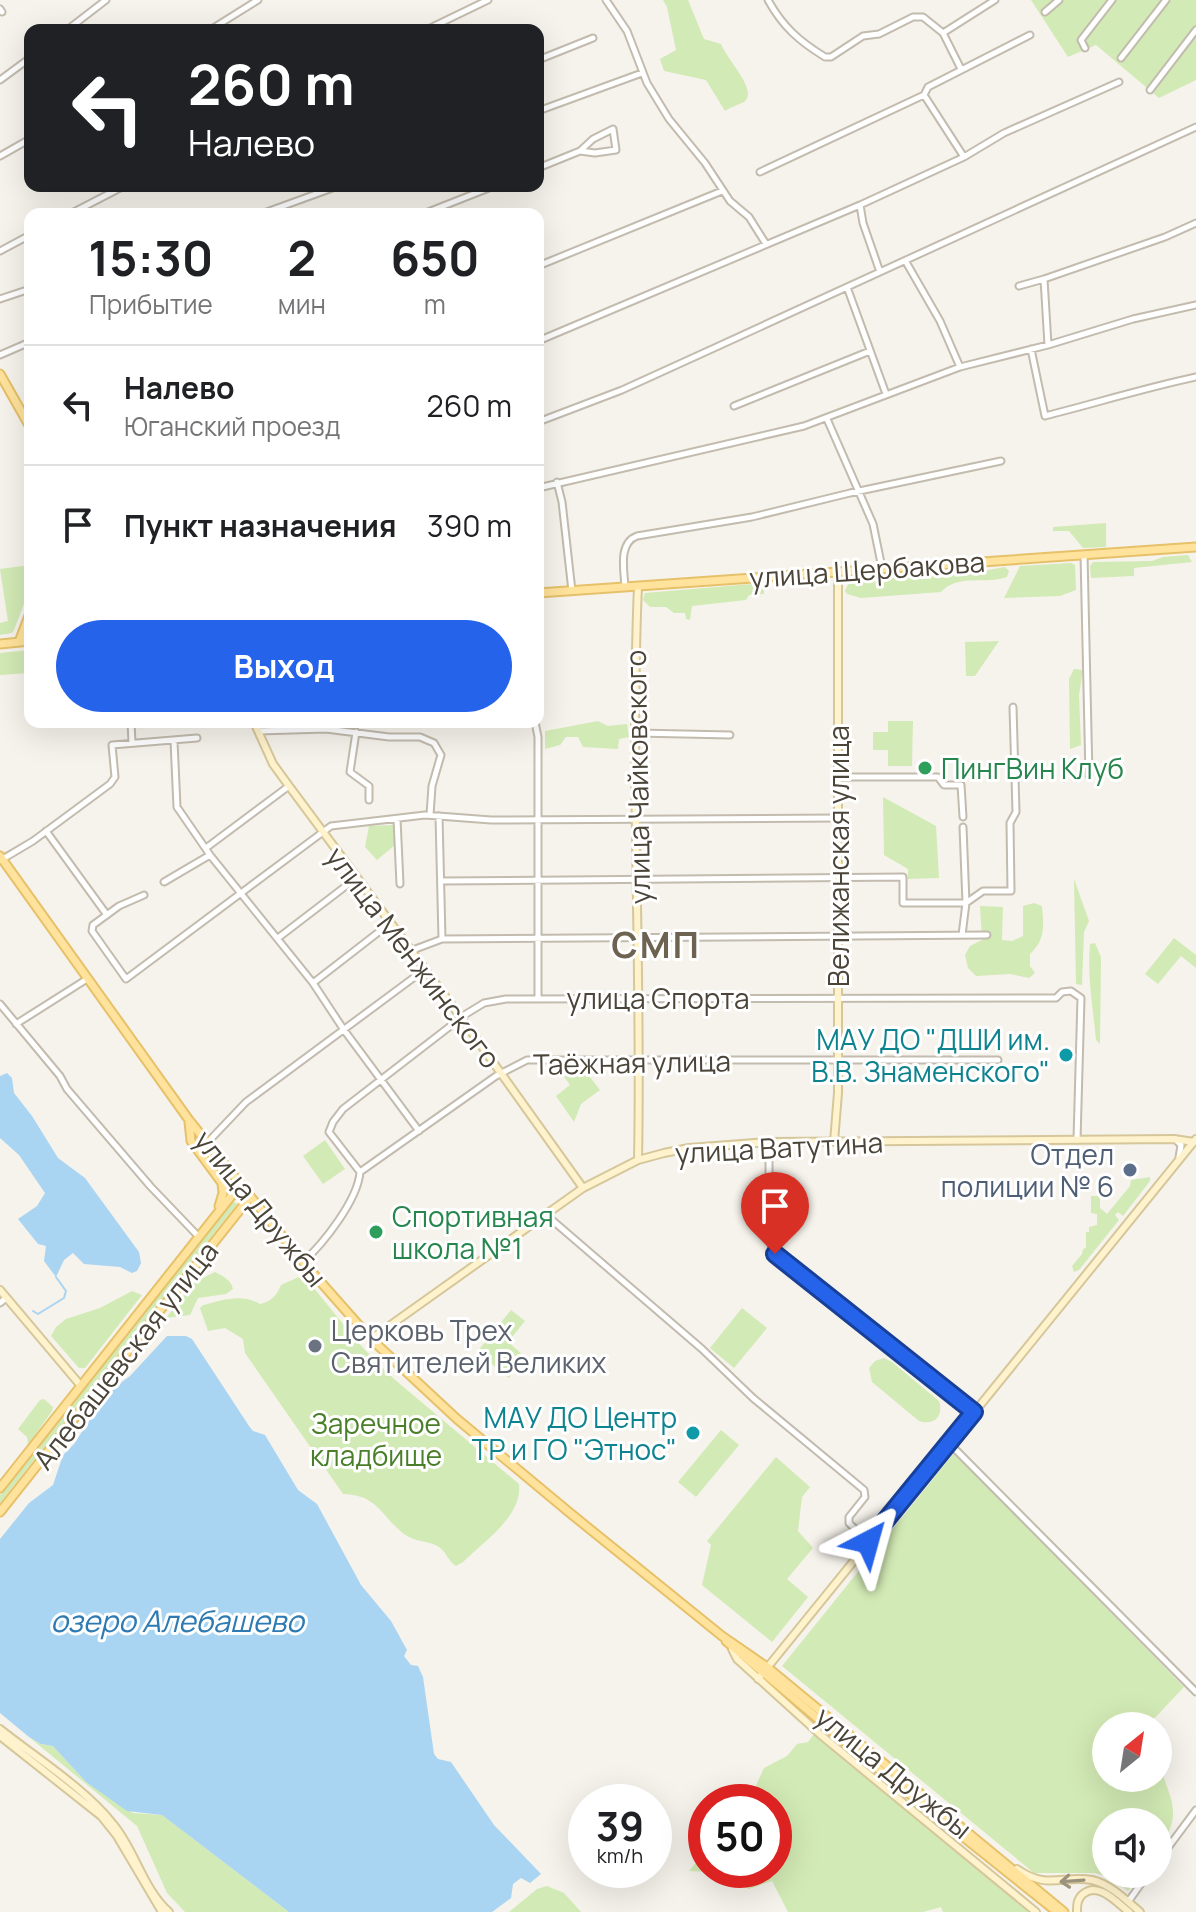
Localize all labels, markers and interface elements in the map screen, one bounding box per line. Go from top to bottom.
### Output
text: 260 m [188,45,355,122]
icon: left [56,56,160,160]
text: Налево [188,118,315,167]
text: 15:30 [88,225,213,290]
text: 2 [287,225,316,290]
text: 650 [390,225,480,290]
text: Прибытие [89,286,213,322]
text: мин [278,286,326,322]
text: m [424,286,446,322]
text: Налево [124,367,234,408]
icon: left [56,383,100,427]
text: 260 m [427,385,512,426]
text: Юганский проезд [124,408,340,444]
icon: arrive [56,503,100,547]
text: Пункт назначения [124,505,397,546]
text: 390 m [427,505,512,546]
street label: улица Щербакова [748,542,986,596]
button: Выход [56,620,512,712]
street label: улица Чайковского [616,649,658,905]
street label: Велижанская улица [819,725,857,987]
place label: ПингВин Клуб [941,749,1124,787]
marker: ПингВин Клуб [916,759,934,777]
street label: улица Менжинского [318,838,510,1076]
district label: СМП [611,920,701,969]
street label: улица Спорта [567,979,749,1017]
place label: МАУ ДО "ДШИ им. В.В. Знаменского" [811,1020,1050,1090]
street label: Таёжная улица [533,1041,731,1083]
marker: МАУ ДО "ДШИ им. В.В. Знаменского" [1057,1046,1075,1064]
street label: улица Дружбы [186,1122,336,1294]
street label: улица Ватутина [674,1123,884,1171]
place label: Отдел полиции № 6 [941,1135,1114,1205]
marker: Отдел полиции № 6 [1121,1161,1139,1179]
pin [741,1172,809,1254]
icon: arrive [753,1184,797,1228]
place label: Спортивная школа №1 [392,1197,554,1267]
marker: Спортивная школа №1 [367,1223,385,1241]
street label: Алебашевская улица [24,1233,226,1477]
place label: Церковь Трех Святителей Великих [331,1311,607,1381]
marker: Церковь Трех Святителей Великих [306,1337,324,1355]
place label: МАУ ДО Центр ТР и ГО "Этнос" [472,1398,677,1468]
park label: Заречное кладбище [310,1404,442,1474]
marker: МАУ ДО Центр ТР и ГО "Этнос" [684,1424,702,1442]
position arrow [826,1500,910,1584]
water label: озеро Алебашево [50,1600,306,1641]
street label: улица Дружбы [808,1697,980,1847]
north arrow [1092,1712,1172,1792]
map controls [1092,1712,1172,1888]
speed limit sign: 50 [688,1784,792,1888]
text: 39 [596,1798,644,1853]
button: sound [1092,1808,1172,1888]
text: km/h [597,1842,643,1869]
one-way arrow [1059,1874,1086,1889]

